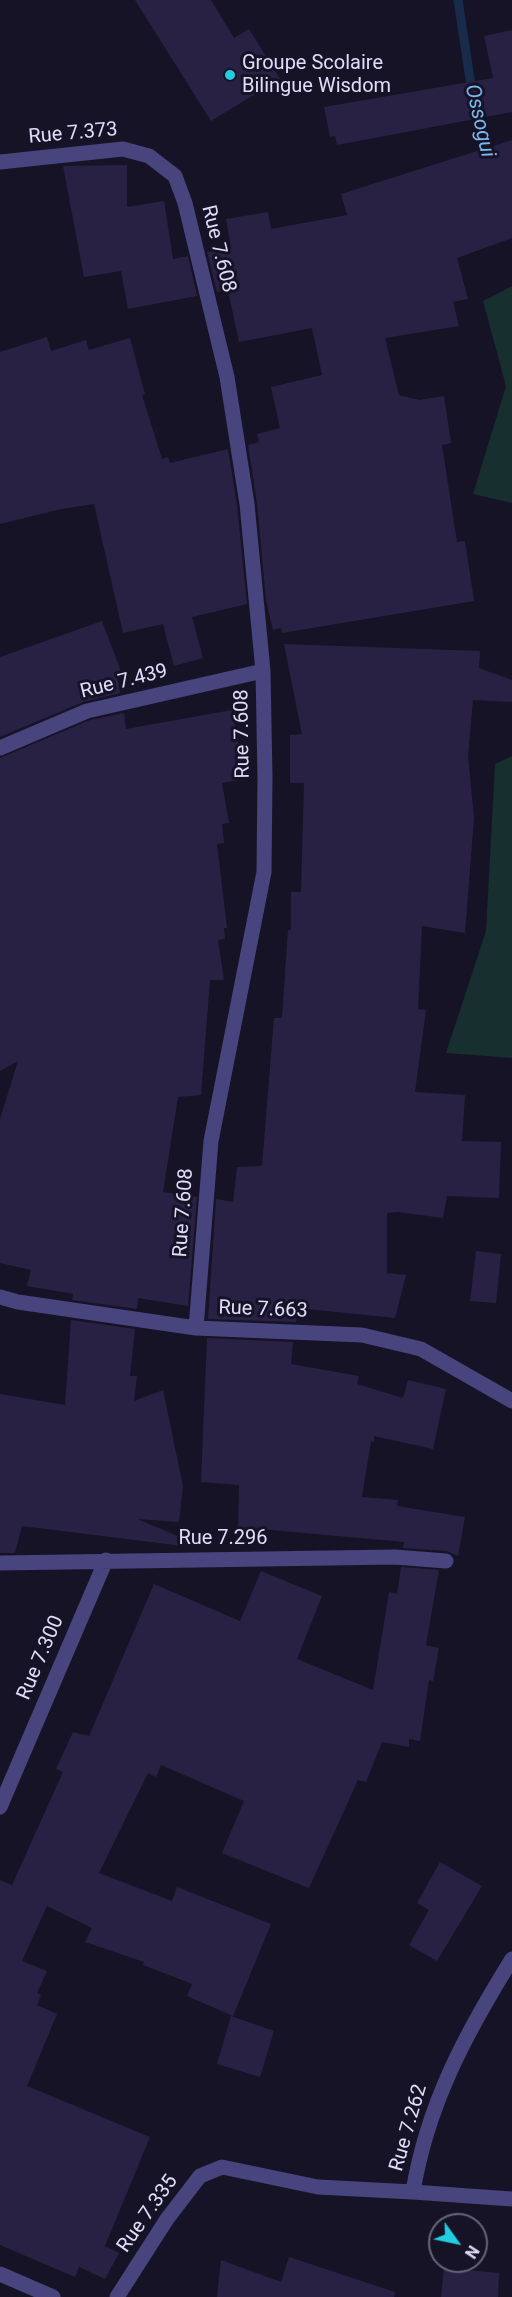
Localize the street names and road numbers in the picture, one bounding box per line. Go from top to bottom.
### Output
street label: Rue 7.373 [28,118,118,150]
street label: Rue 7.608 [196,203,240,295]
street label: Rue 7.439 [78,660,170,704]
street label: Rue 7.608 [230,689,256,779]
street label: Rue 7.608 [169,1168,199,1258]
street label: Rue 7.663 [218,1296,308,1324]
street label: Rue 7.296 [178,1527,268,1551]
street label: Rue 7.300 [13,1612,69,1704]
street label: Rue 7.262 [385,2082,433,2174]
street label: Rue 7.335 [113,2171,183,2257]

